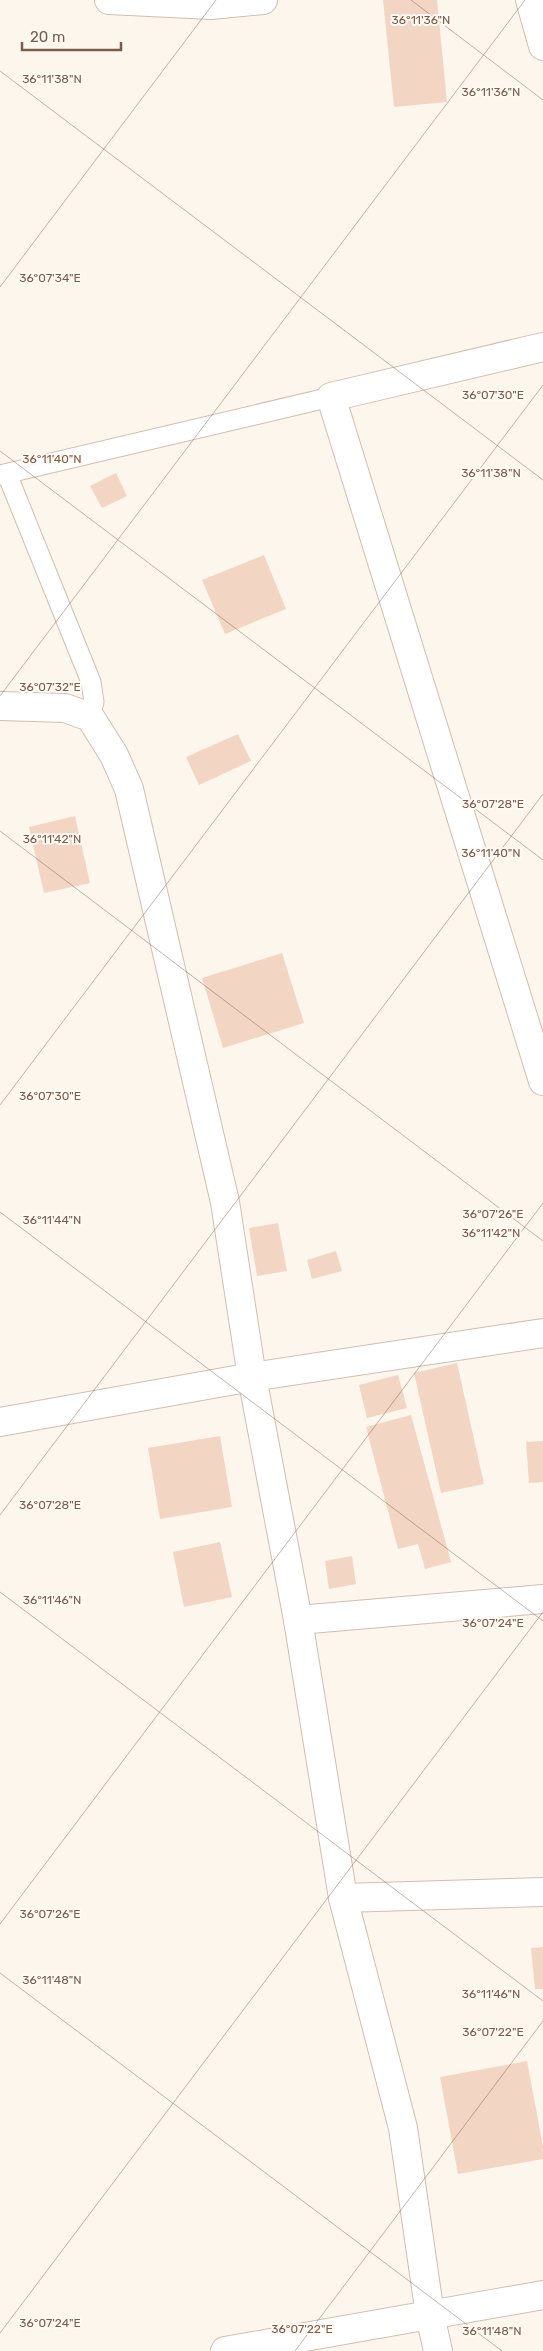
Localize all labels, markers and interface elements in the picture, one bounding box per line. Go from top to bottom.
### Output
text: 36°11'36"N [392,13,450,27]
scale bar [22,20,121,52]
text: 20 m [30,28,65,46]
text: 36°11'38"N [22,72,82,86]
text: 36°11'36"N [462,85,520,99]
text: 36°07'34"E [19,271,81,285]
text: 36°07'30"E [462,388,524,402]
text: 36°11'40"N [22,452,82,466]
text: 36°11'38"N [461,466,521,480]
text: 36°07'32"E [19,680,81,694]
text: 36°07'28"E [462,797,524,811]
text: 36°11'42"N [23,832,81,846]
text: 36°11'40"N [461,846,521,860]
text: 36°07'30"E [19,1089,81,1103]
text: 36°07'26"E [462,1207,524,1221]
text: 36°11'44"N [23,1213,81,1227]
text: 36°11'42"N [462,1226,520,1240]
text: 36°07'28"E [19,1498,81,1512]
text: 36°11'46"N [23,1593,81,1607]
text: 36°07'24"E [462,1616,524,1630]
text: 36°07'26"E [19,1907,81,1921]
text: 36°11'48"N [22,1973,82,1987]
text: 36°11'46"N [462,1987,520,2001]
text: 36°07'22"E [462,2025,524,2039]
text: 36°07'24"E [19,2316,81,2330]
text: 36°07'22"E [271,2322,333,2336]
text: 36°11'48"N [462,2324,522,2338]

